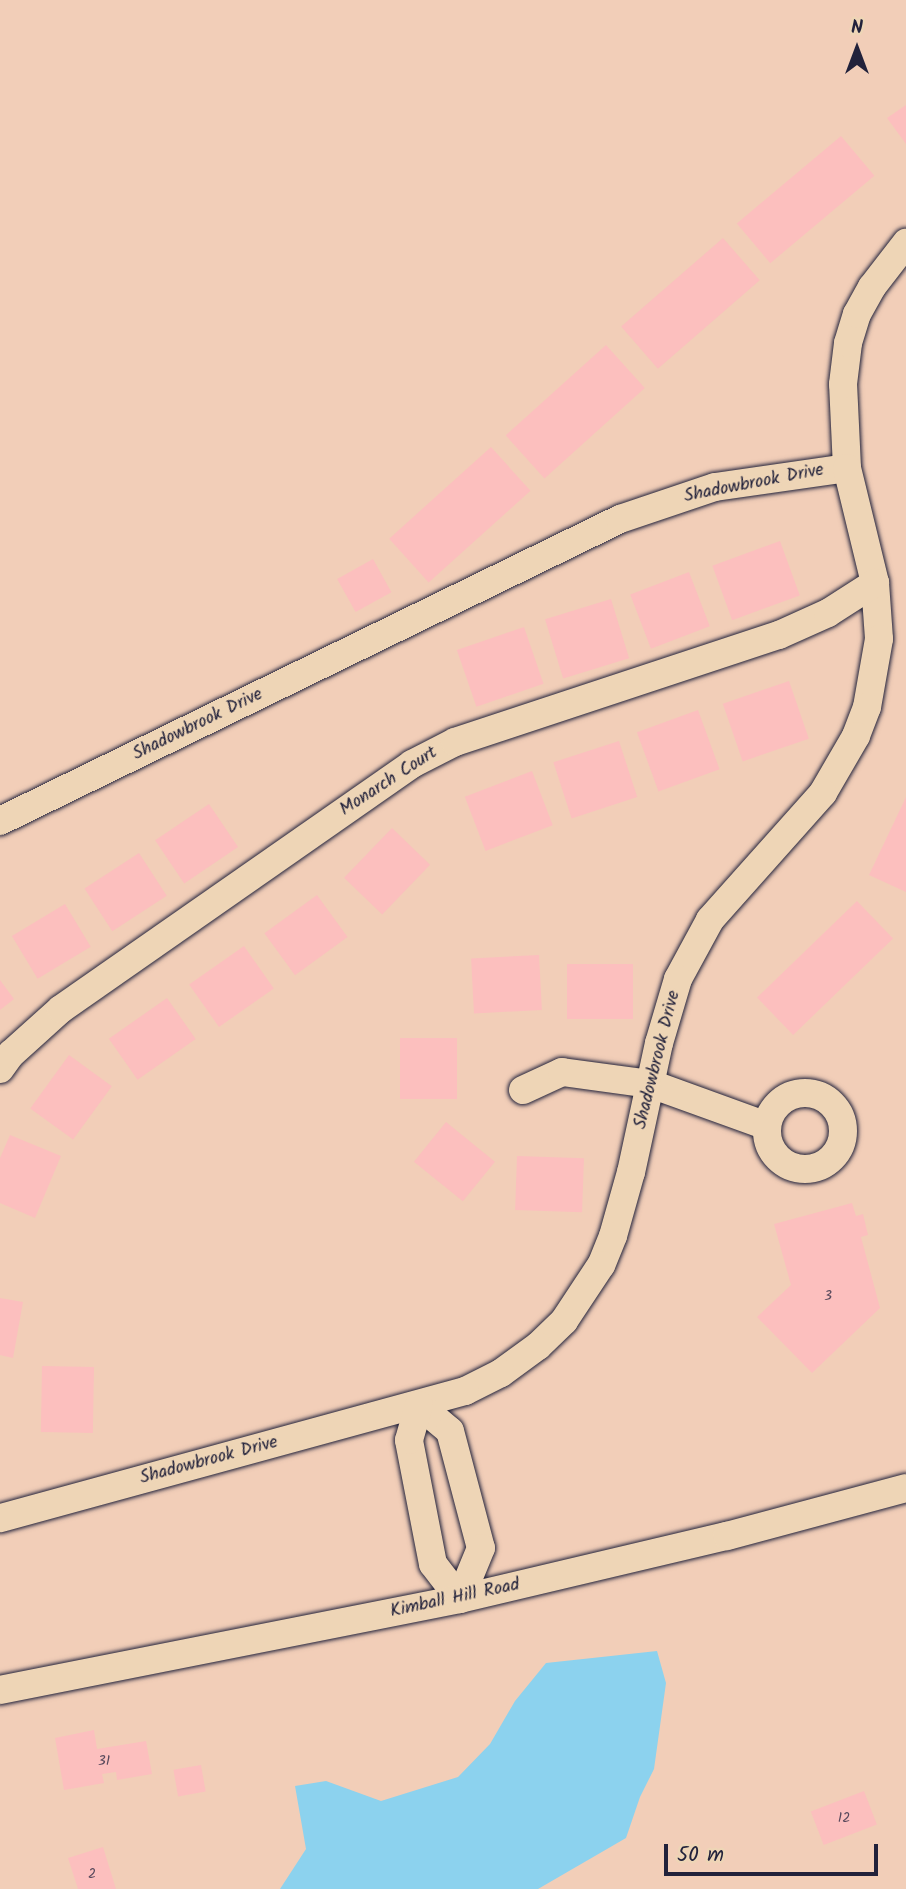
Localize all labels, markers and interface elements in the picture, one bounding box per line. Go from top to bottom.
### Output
text: N [851,13,863,43]
north arrow [822,14,892,84]
street label: Shadowbrook Drive [682,460,826,508]
street label: Shadowbrook Drive [130,684,266,766]
street label: Monarch Court [336,743,442,821]
street label: Shadowbrook Drive [630,989,686,1131]
house number: 3 [824,1288,832,1304]
street label: Shadowbrook Drive [138,1432,280,1490]
street label: Kimball Hill Road [388,1575,522,1623]
house number: 31 [98,1753,110,1769]
house number: 12 [838,1810,850,1826]
scale bar [668,1829,881,1873]
text: 50 m [677,1839,724,1872]
house number: 2 [88,1866,96,1882]

